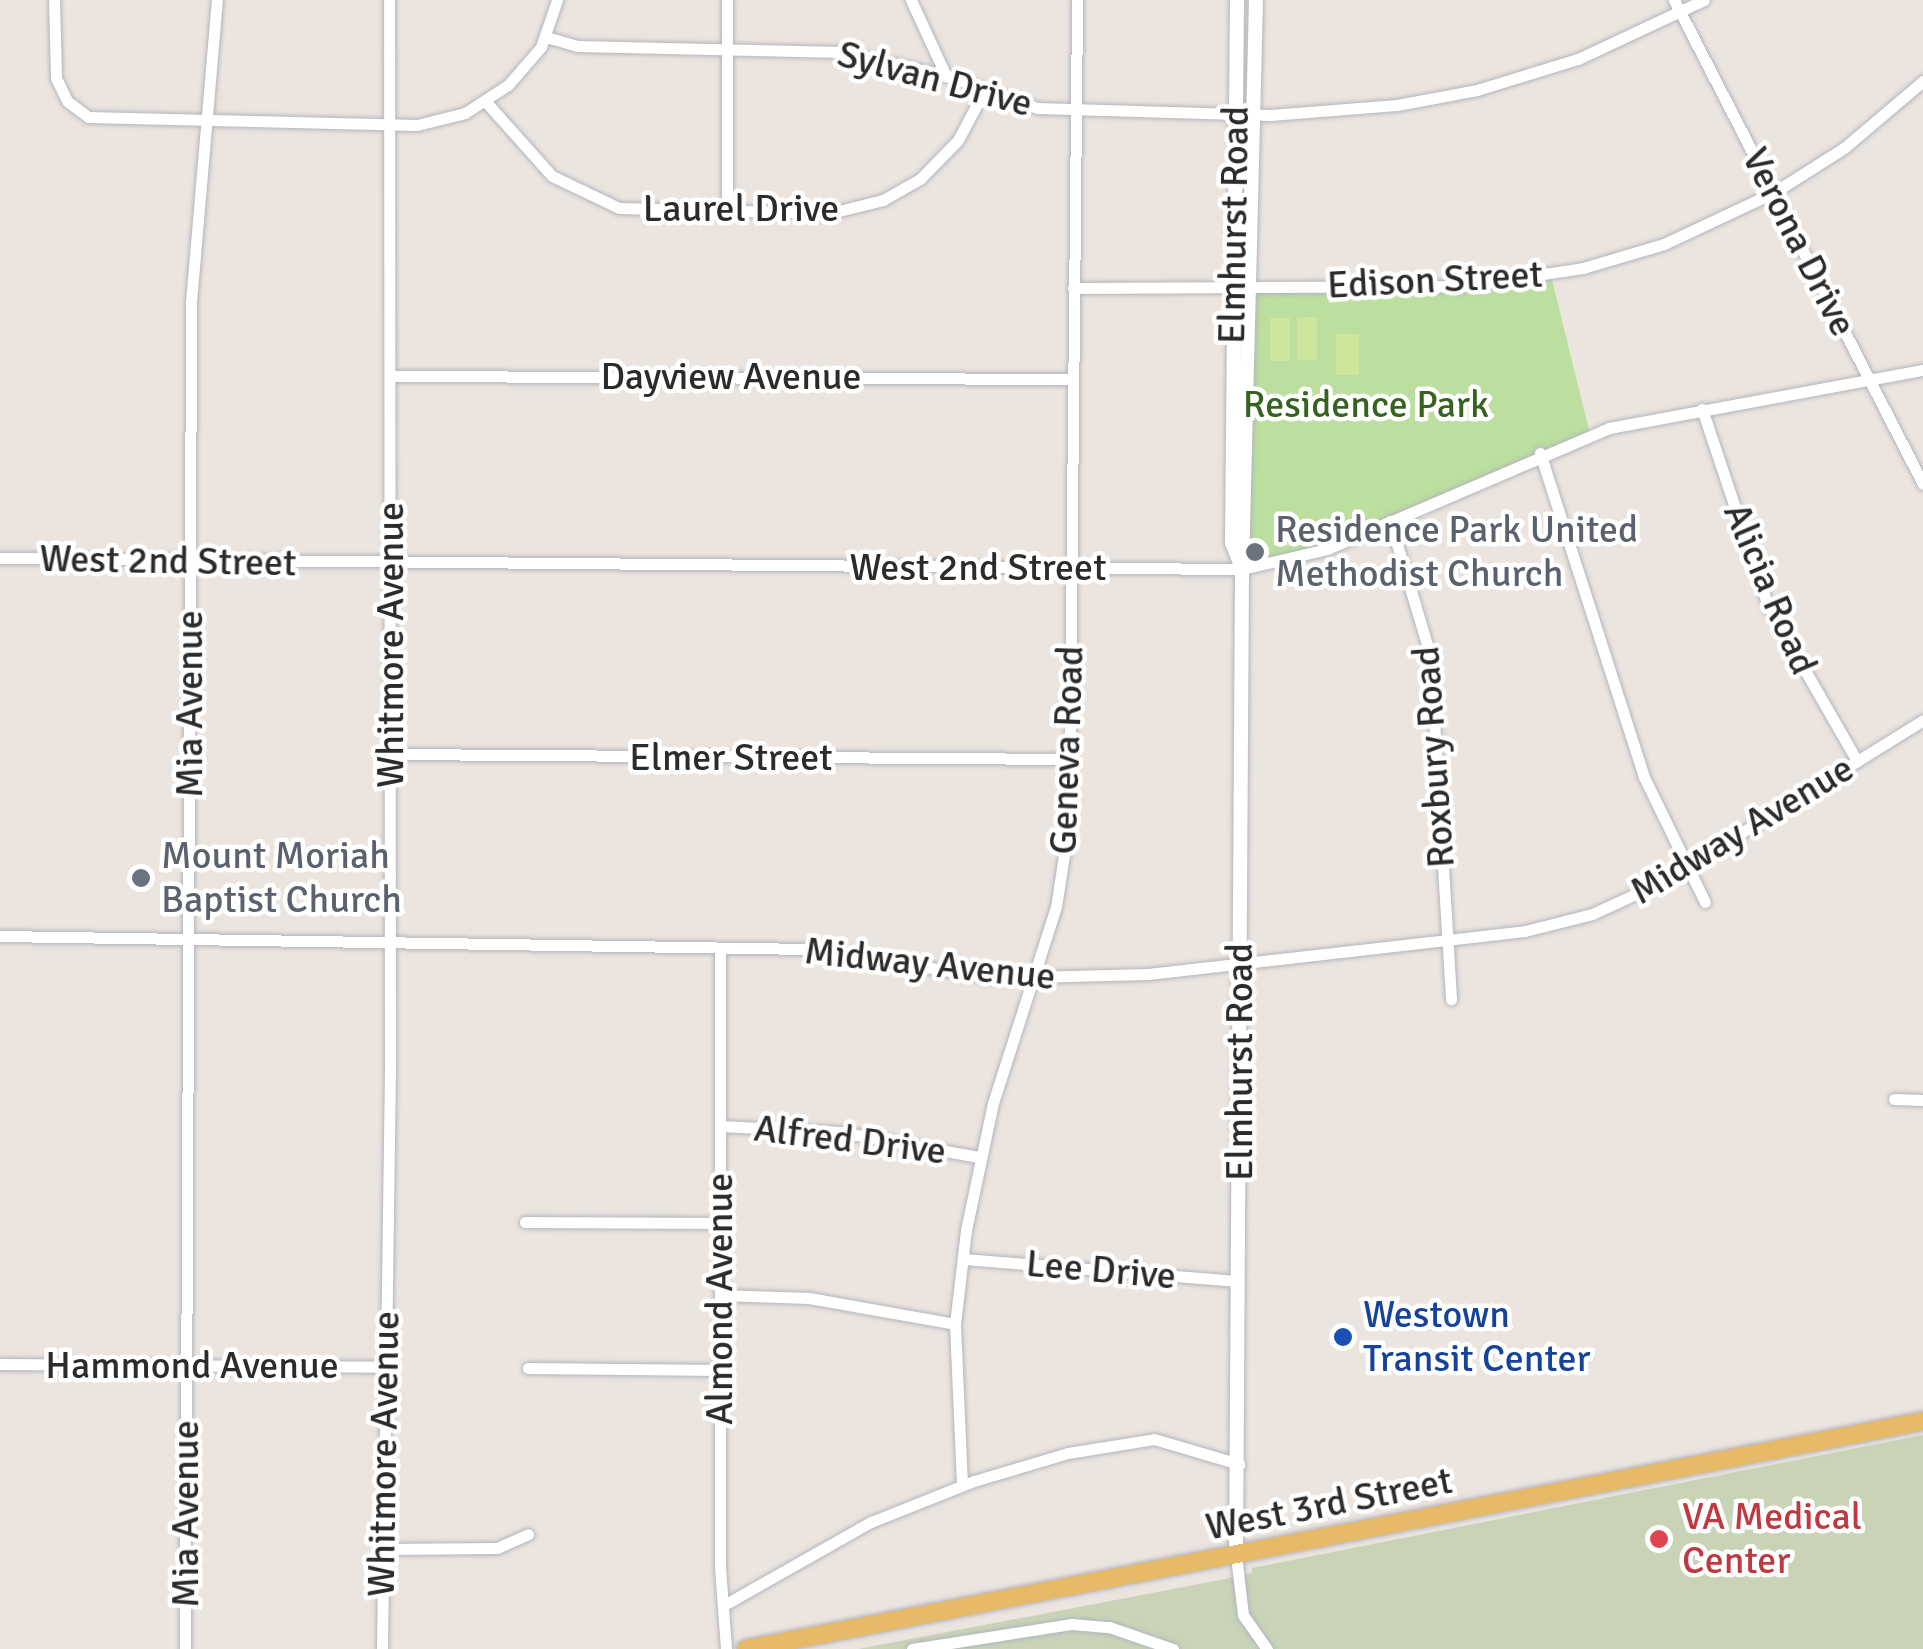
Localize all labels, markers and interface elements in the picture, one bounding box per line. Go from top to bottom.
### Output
street label: Sylvan Drive [833,31,1037,127]
street label: Elmhurst Road [1209,106,1259,344]
street label: Verona Drive [1732,140,1866,344]
street label: Laurel Drive [643,186,839,232]
street label: Edison Street [1326,252,1544,308]
street label: Dayview Avenue [600,354,862,400]
park label: Residence Park [1243,382,1489,428]
street label: Alicia Road [1714,496,1826,682]
street label: Whitmore Avenue [368,502,414,788]
place label: Residence Park United Methodist Church [1275,507,1638,596]
street label: West 2nd Street [39,536,297,586]
marker: Residence Park United Methodist Church [1244,541,1266,563]
street label: West 2nd Street [850,545,1106,591]
street label: Mia Avenue [167,610,213,798]
street label: Geneva Road [1041,645,1093,855]
street label: Roxbury Road [1404,645,1464,869]
street label: Elmer Street [629,735,833,781]
street label: Midway Avenue [1622,746,1862,914]
place label: Mount Moriah Baptist Church [161,833,402,922]
marker: Mount Moriah Baptist Church [130,867,152,889]
street label: Midway Avenue [802,928,1058,1000]
street label: Elmhurst Road [1217,943,1263,1181]
street label: Alfred Drive [751,1106,949,1174]
street label: Almond Avenue [697,1173,743,1425]
street label: Lee Drive [1024,1241,1178,1299]
place label: Westown Transit Center [1363,1292,1590,1382]
street label: Whitmore Avenue [359,1311,409,1597]
marker: Westown Transit Center [1332,1326,1354,1348]
street label: Hammond Avenue [45,1343,339,1389]
street label: Mia Avenue [163,1420,209,1608]
street label: West 3rd Street [1202,1458,1456,1550]
place label: VA Medical Center [1682,1494,1862,1584]
marker: VA Medical Center [1646,1526,1672,1552]

